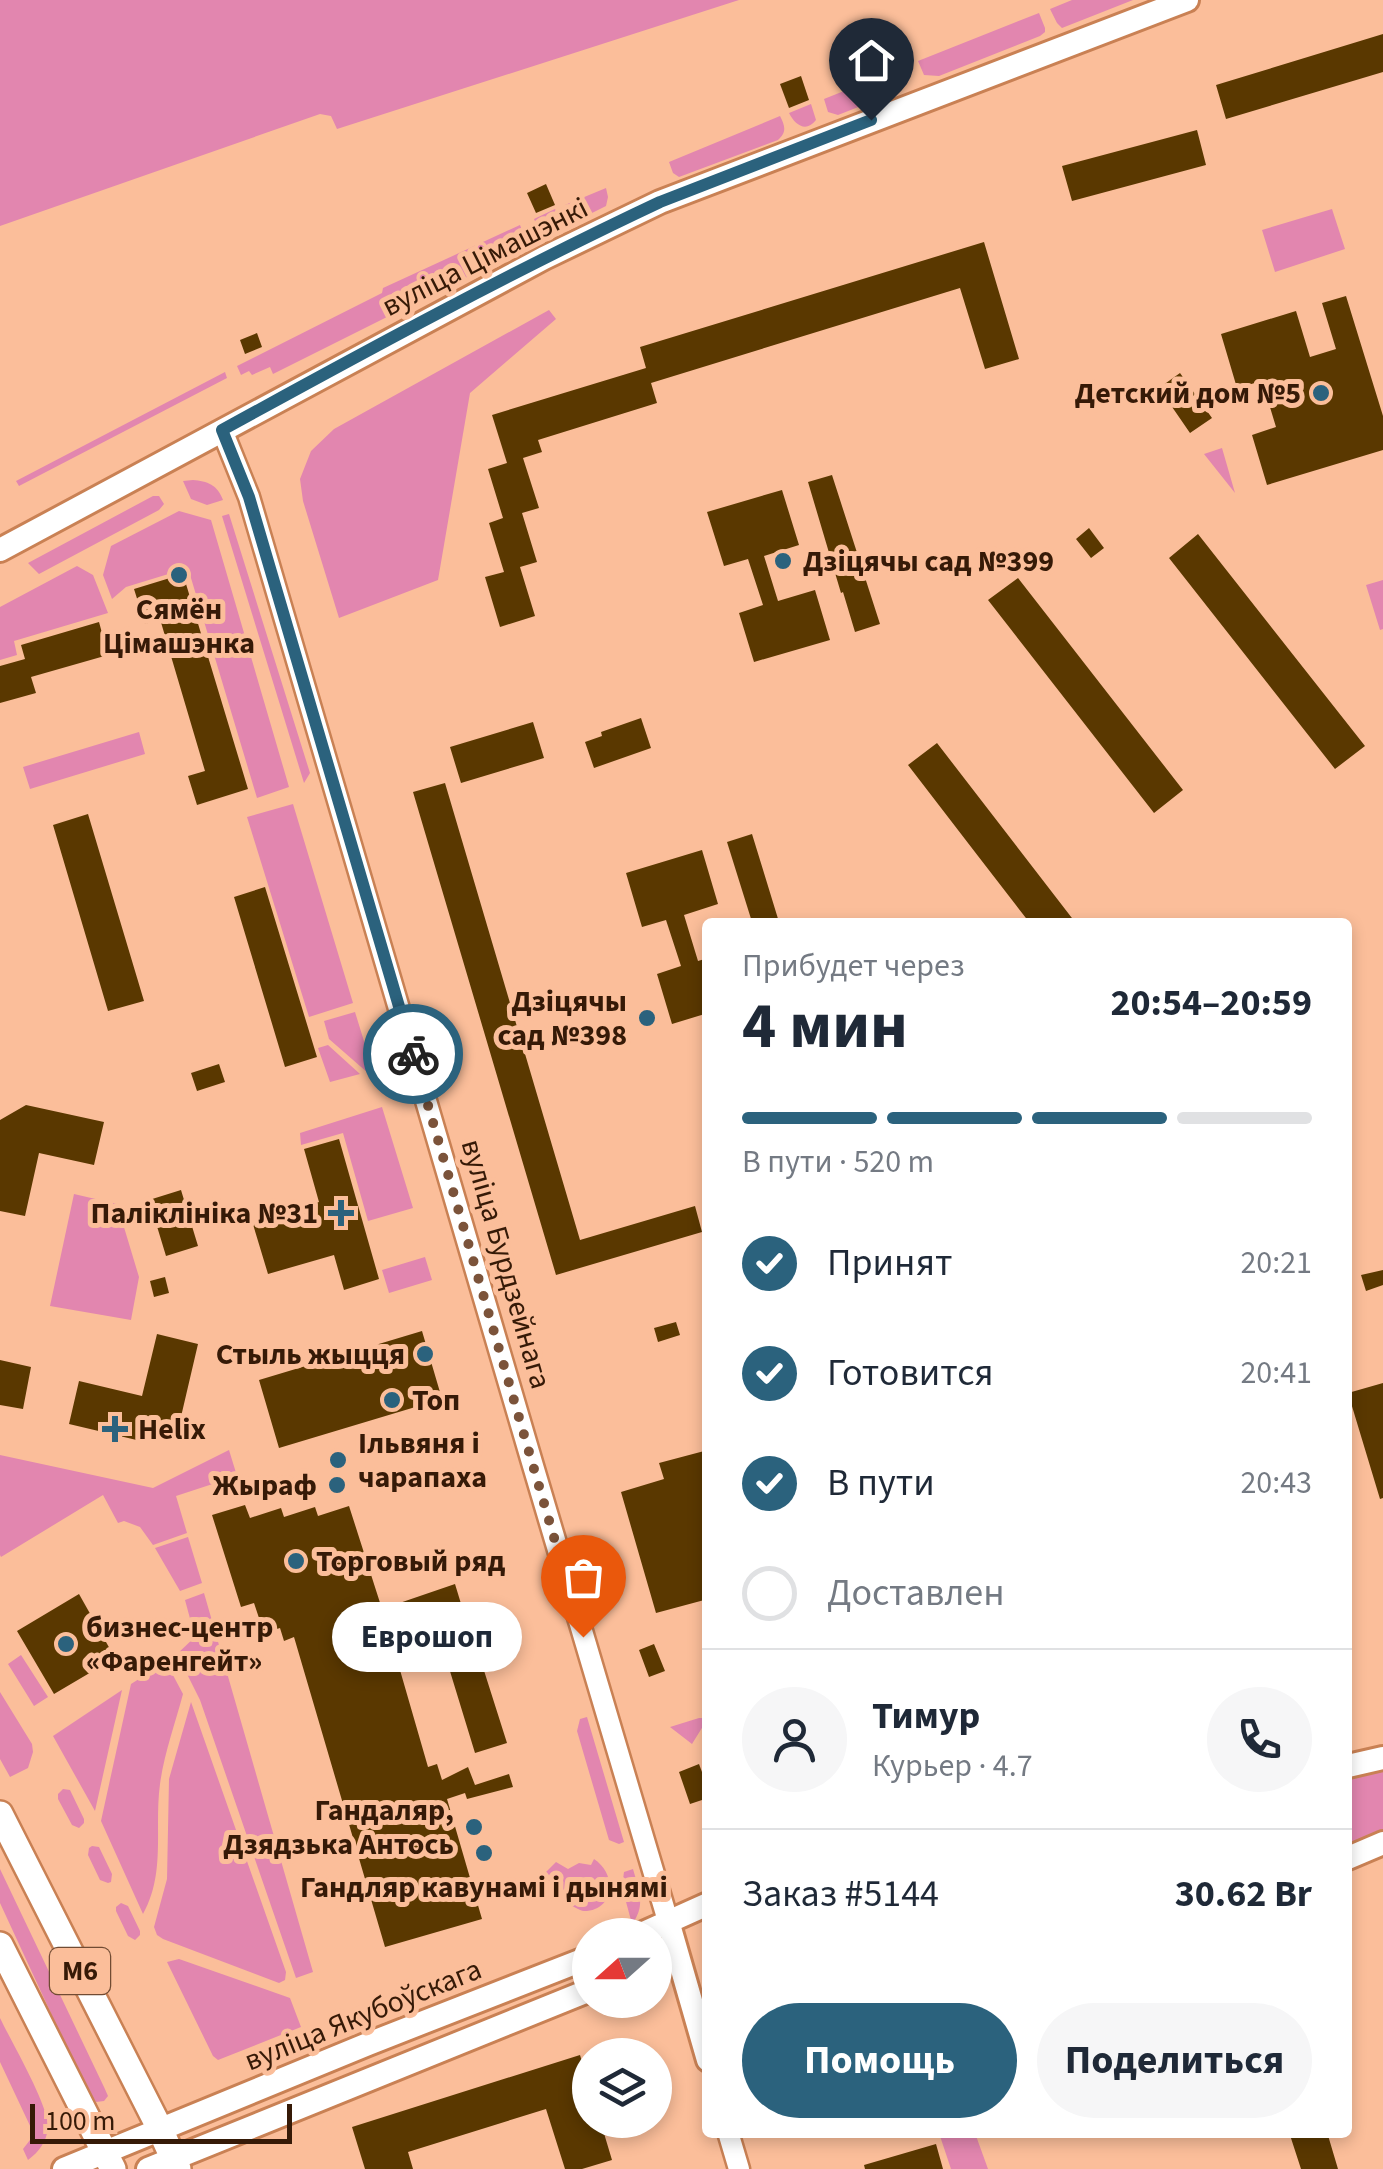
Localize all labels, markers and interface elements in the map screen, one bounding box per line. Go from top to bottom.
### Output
pin [829,18,914,121]
icon: home [844,33,899,88]
street label: вуліца Цімашэнкі [374,186,596,328]
place label: Детский дом №5 [1075,372,1301,415]
marker: Детский дом №5 [1310,382,1332,404]
place label: Дзіцячы сад №399 [803,540,1054,583]
marker: Дзіцячы сад №399 [772,550,794,572]
marker: Сямён Цімашэнка [168,564,190,586]
place label: Сямён Цімашэнка [103,588,255,665]
text: Прибудет через [742,943,965,989]
text: 20:54–20:59 [1110,976,1312,1030]
place label: Дзіцячы сад №398 [497,980,627,1057]
text: 4 мин [742,980,908,1073]
courier [363,1004,463,1104]
marker: Дзіцячы сад №398 [636,1007,658,1029]
icon: bike [386,1027,441,1082]
street label: вуліца Бурдзейнага [450,1134,562,1394]
text: В пути · 520 m [742,1139,934,1185]
place label: Паліклініка №31 [91,1192,318,1235]
marker: Паліклініка №31 [328,1200,354,1226]
icon: check [742,1236,797,1291]
text: Принят [827,1236,952,1290]
text: 20:21 [1240,1240,1312,1286]
place label: Стыль жыцця [216,1333,405,1376]
marker: Стыль жыцця [414,1343,436,1365]
icon: check [742,1346,797,1401]
text: Готовится [827,1346,994,1400]
text: 20:41 [1240,1350,1312,1396]
place label: Топ [412,1379,460,1422]
marker: Топ [381,1389,403,1411]
place label: Helix [138,1408,206,1451]
marker: Helix [102,1416,128,1442]
place label: Ільвяня і чарапаха [358,1422,487,1499]
marker: Ільвяня і чарапаха [327,1449,349,1471]
icon: check [742,1456,797,1511]
text: В пути [827,1456,935,1510]
text: 20:43 [1240,1460,1312,1506]
place label: Жыраф [213,1464,317,1507]
marker: Жыраф [326,1474,348,1496]
pin [541,1535,626,1638]
place label: Торговый ряд [316,1540,506,1583]
marker: Торговый ряд [285,1550,307,1572]
icon: bag [556,1550,611,1605]
text: Доставлен [827,1566,1005,1620]
callout: Еврошоп [333,1602,523,1672]
place label: бизнес-центр «Фаренгейт» [86,1606,273,1683]
text: Еврошоп [361,1614,493,1660]
marker: бизнес-центр «Фаренгейт» [55,1633,77,1655]
button: person [742,1687,847,1792]
button: phone [1207,1687,1312,1792]
text: Тимур [872,1689,980,1743]
text: Курьер · 4.7 [872,1743,1033,1789]
place label: Гандаляр, Дзядзька Антось [223,1789,454,1866]
marker: Гандаляр, Дзядзька Антось [463,1816,485,1838]
marker: Гандляр кавунамі і дынямі [473,1842,495,1864]
place label: Гандляр кавунамі і дынямі [300,1866,668,1909]
text: Заказ #5144 [742,1867,939,1921]
text: 30.62 Br [1175,1867,1312,1921]
north arrow [572,1918,672,2018]
map controls [572,1918,672,2138]
road number: М6 [50,1948,110,1994]
street label: вуліца Якубоўскага [238,1948,488,2082]
button: Помощь [742,2003,1017,2118]
button: Поделиться [1037,2003,1312,2118]
button: layers [572,2038,672,2138]
scale bar [30,2099,292,2144]
text: 100 m [45,2101,116,2141]

